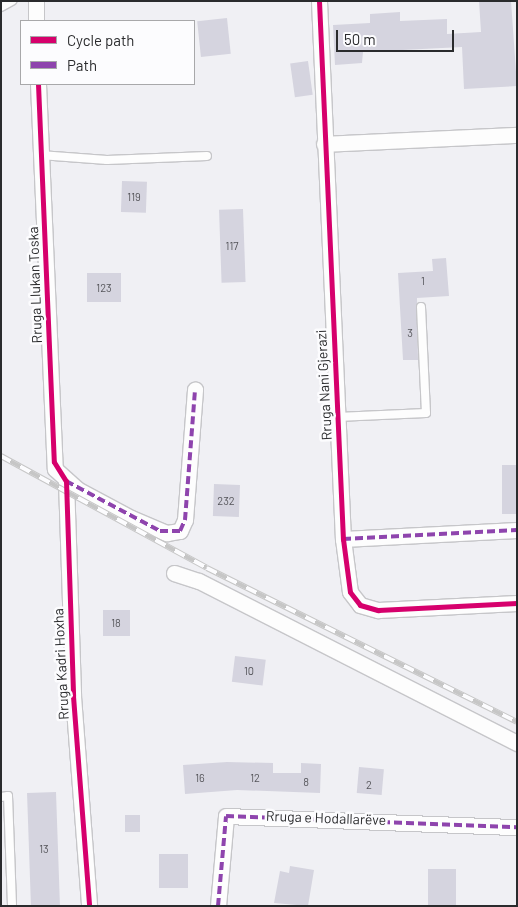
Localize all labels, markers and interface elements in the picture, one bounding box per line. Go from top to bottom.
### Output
legend [20,20,195,85]
scale bar [338,20,456,52]
text: 50 m [344,30,376,48]
text: Cycle path [67,31,134,49]
text: Path [67,56,97,74]
house number: 119 [127,190,141,204]
street label: Rruga Llukan Toska [25,226,45,344]
house number: 117 [226,239,238,253]
house number: 1 [421,274,425,288]
house number: 123 [96,281,112,295]
house number: 3 [407,326,413,340]
street label: Rruga Nani Gjerazi [313,329,335,441]
house number: 232 [217,494,235,508]
street label: Rruga Kadri Hoxha [50,608,72,720]
house number: 18 [111,616,121,630]
house number: 10 [244,664,254,678]
house number: 16 [195,771,205,785]
house number: 12 [250,771,260,785]
house number: 8 [303,775,309,789]
house number: 2 [366,778,372,792]
street label: Rruga e Hodallarëve [266,808,386,828]
house number: 13 [39,842,49,856]

